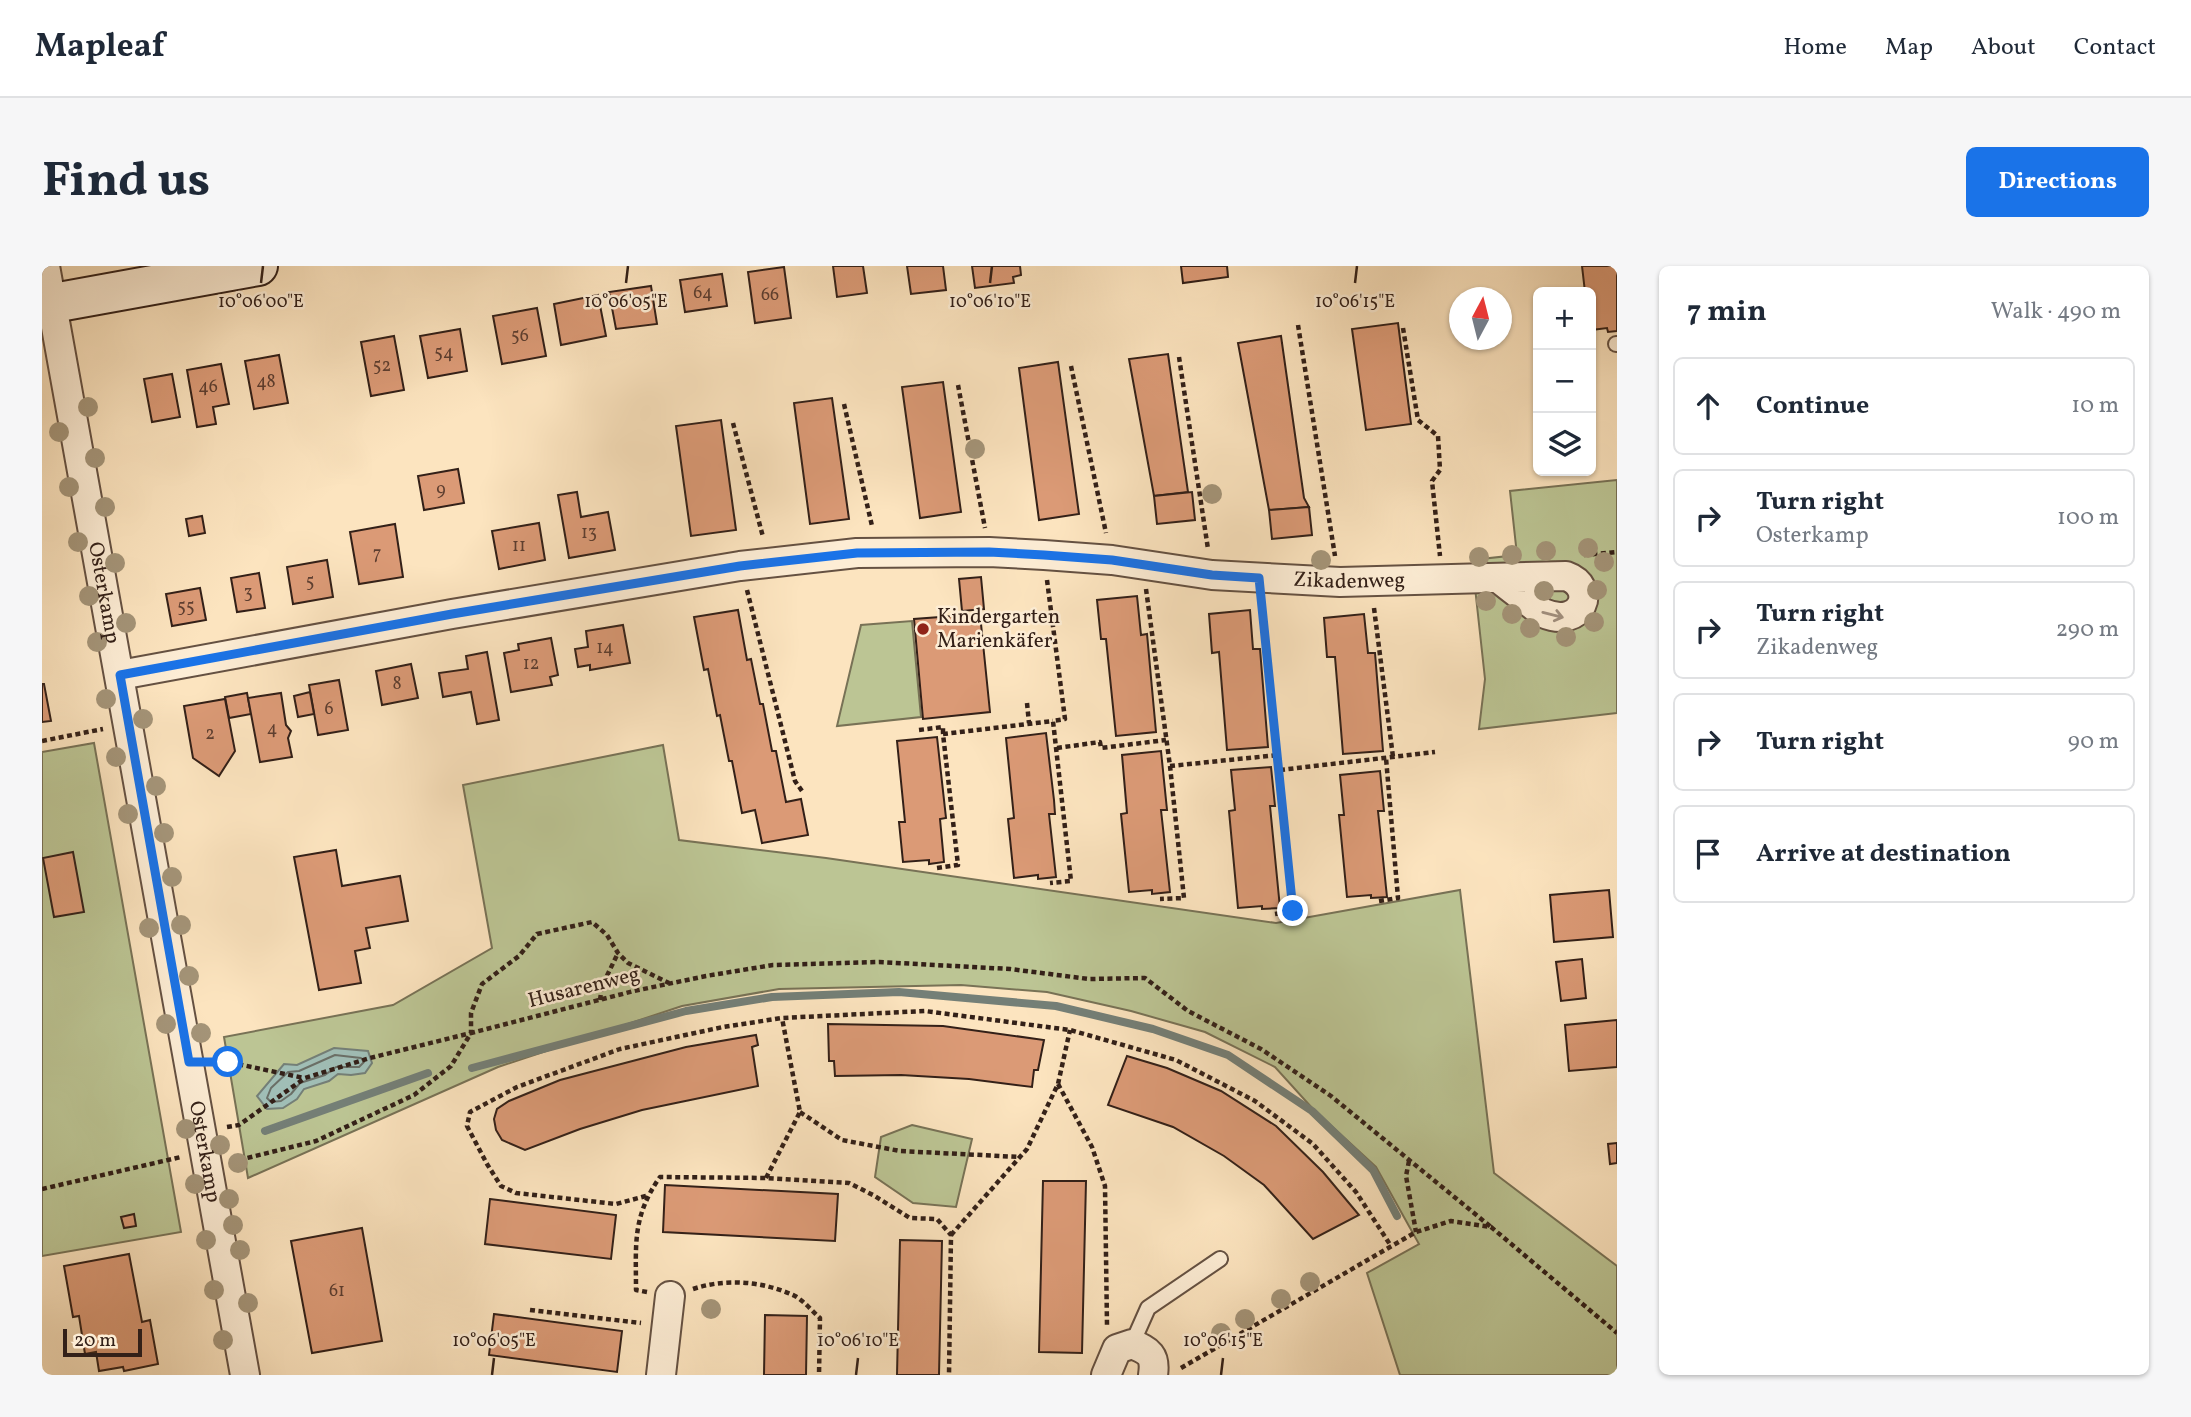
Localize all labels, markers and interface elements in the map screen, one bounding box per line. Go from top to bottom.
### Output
text: Mapleaf [35,25,165,71]
text: Home [1783,31,1847,65]
text: Map [1885,31,1933,65]
text: About [1971,31,2036,65]
text: Contact [2074,31,2156,65]
button: Directions [1966,147,2149,217]
text: Find us [42,148,210,217]
house number: 64 [693,281,713,306]
house number: 66 [761,283,779,308]
north arrow [1449,287,1512,350]
map controls [1533,287,1596,476]
button: + [1533,287,1596,350]
text: 10°06'00"E [218,290,304,315]
text: 10°06'05"E [584,290,668,315]
text: 10°06'10"E [949,290,1031,315]
text: 10°06'15"E [1315,290,1395,315]
text: 7 min [1687,291,1767,333]
text: Walk · 490 m [1991,296,2121,328]
house number: 56 [511,324,529,349]
house number: 54 [434,341,454,366]
button: − [1533,350,1596,413]
house number: 52 [373,354,391,379]
house number: 48 [256,370,276,395]
house number: 46 [198,375,218,400]
icon: ahead [1689,387,1727,425]
text: Continue [1756,388,1869,424]
text: 10 m [2071,390,2119,422]
button: layers [1533,413,1596,476]
house number: 9 [436,478,446,503]
text: Turn right [1756,484,1884,520]
icon: right [1689,499,1727,537]
text: 100 m [2057,502,2119,534]
text: Osterkamp [1756,520,1869,552]
house number: 13 [581,521,597,546]
house number: 11 [512,534,526,559]
street label: Osterkamp [81,540,127,646]
house number: 7 [373,542,381,567]
street label: Zikadenweg [1293,565,1405,597]
house number: 5 [306,570,314,595]
house number: 3 [243,581,253,606]
house number: 55 [177,595,195,620]
text: Turn right [1756,596,1884,632]
place label: Kindergarten Marienkäfer [937,603,1060,656]
one-way arrow [1542,609,1564,622]
icon: right [1689,611,1727,649]
text: 290 m [2056,614,2119,646]
marker: Kindergarten Marienkäfer [915,621,931,637]
text: Zikadenweg [1756,632,1878,664]
house number: 14 [596,636,614,661]
house number: 12 [523,652,539,677]
house number: 8 [392,672,402,697]
house number: 6 [324,697,334,722]
house number: 4 [267,717,277,742]
house number: 2 [205,722,215,747]
icon: right [1689,723,1727,761]
text: Turn right [1756,724,1884,760]
text: 90 m [2068,726,2119,758]
icon: arrive [1689,835,1727,873]
text: Arrive at destination [1756,836,2011,872]
route end [1277,895,1308,926]
street label: Husarenweg [525,960,643,1016]
route start [212,1046,243,1077]
street label: Osterkamp [181,1099,228,1205]
house number: 61 [329,1279,345,1304]
scale bar [63,1326,142,1358]
text: 20 m [74,1328,116,1354]
text: 10°06'05"E [452,1329,536,1354]
text: 10°06'10"E [817,1329,899,1354]
text: 10°06'15"E [1183,1329,1263,1354]

